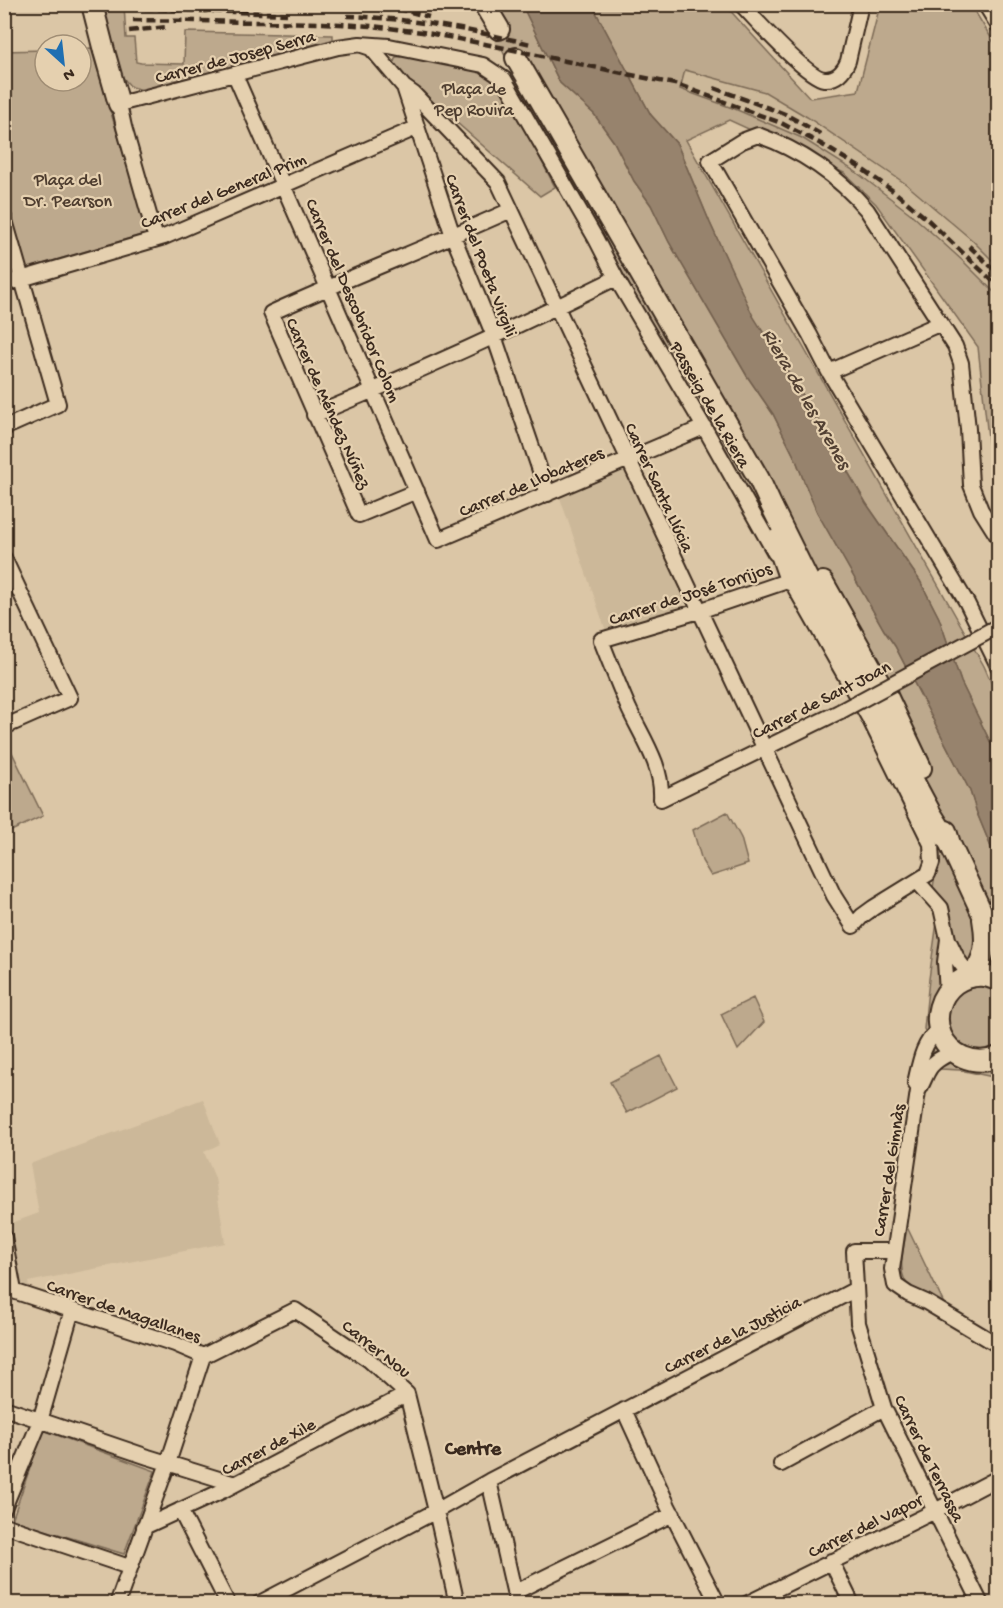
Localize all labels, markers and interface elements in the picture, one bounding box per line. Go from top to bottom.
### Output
street label: Carrer de Josep Serra [153,27,319,90]
north arrow [33,33,93,93]
text: N [59,62,77,84]
park label: Plaça de Pep Rovira [433,80,515,122]
street label: Carrer del General Prim [138,149,310,235]
park label: Plaça del Dr. Pearson [23,171,113,213]
street label: Carrer del Poeta Virgili [439,171,520,340]
street label: Carrer del Descobridor Colom [299,196,404,406]
street label: Carrer de Méndez Núñez [280,315,374,494]
water label: Riera de les Arenes [755,326,855,475]
street label: Passeig de la Riera [664,338,754,473]
street label: Carrer Santa Llúcia [619,420,697,557]
street label: Carrer de Llobateres [457,443,609,523]
street label: Carrer de José Torrijos [607,559,776,632]
street label: Carrer de Sant Joan [749,657,895,745]
street label: Carrer del Gimnàs [870,1101,912,1238]
street label: Carrer de Magallanes [43,1276,204,1349]
street label: Carrer de la Justicia [661,1292,806,1380]
street label: Carrer Nou [337,1316,415,1384]
street label: Carrer de Terrassa [888,1392,968,1527]
street label: Carrer de Xile [219,1414,320,1482]
district label: Centre [444,1439,502,1462]
street label: Carrer del Vapor [805,1490,928,1564]

